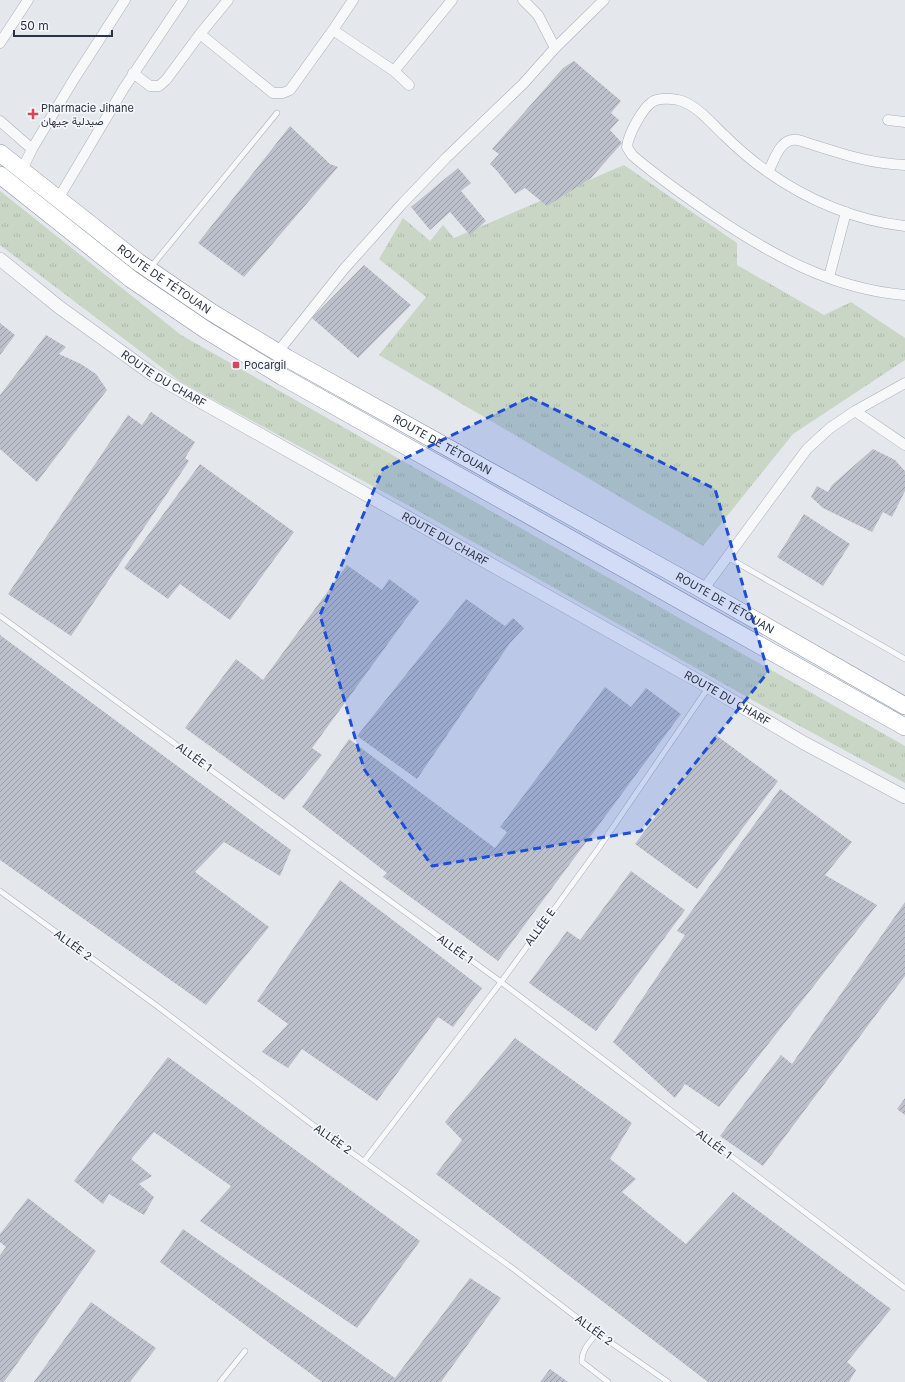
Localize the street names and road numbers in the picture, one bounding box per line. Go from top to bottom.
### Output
street label: ROUTE DE TÉTOUAN [115,241,213,317]
street label: ROUTE DU CHARF [118,347,209,410]
street label: ROUTE DE TÉTOUAN [390,411,494,478]
street label: ROUTE DU CHARF [399,509,491,569]
street label: ROUTE DE TÉTOUAN [673,569,777,636]
street label: ROUTE DU CHARF [682,668,773,729]
street label: ALLÉE 1 [173,739,215,775]
street label: ALLÉE E [522,906,558,948]
street label: ALLÉE 2 [51,927,95,963]
street label: ALLÉE 1 [434,931,476,967]
street label: ALLÉE 2 [311,1121,355,1157]
street label: ALLÉE 1 [693,1126,735,1162]
street label: ALLÉE 2 [572,1312,616,1348]

